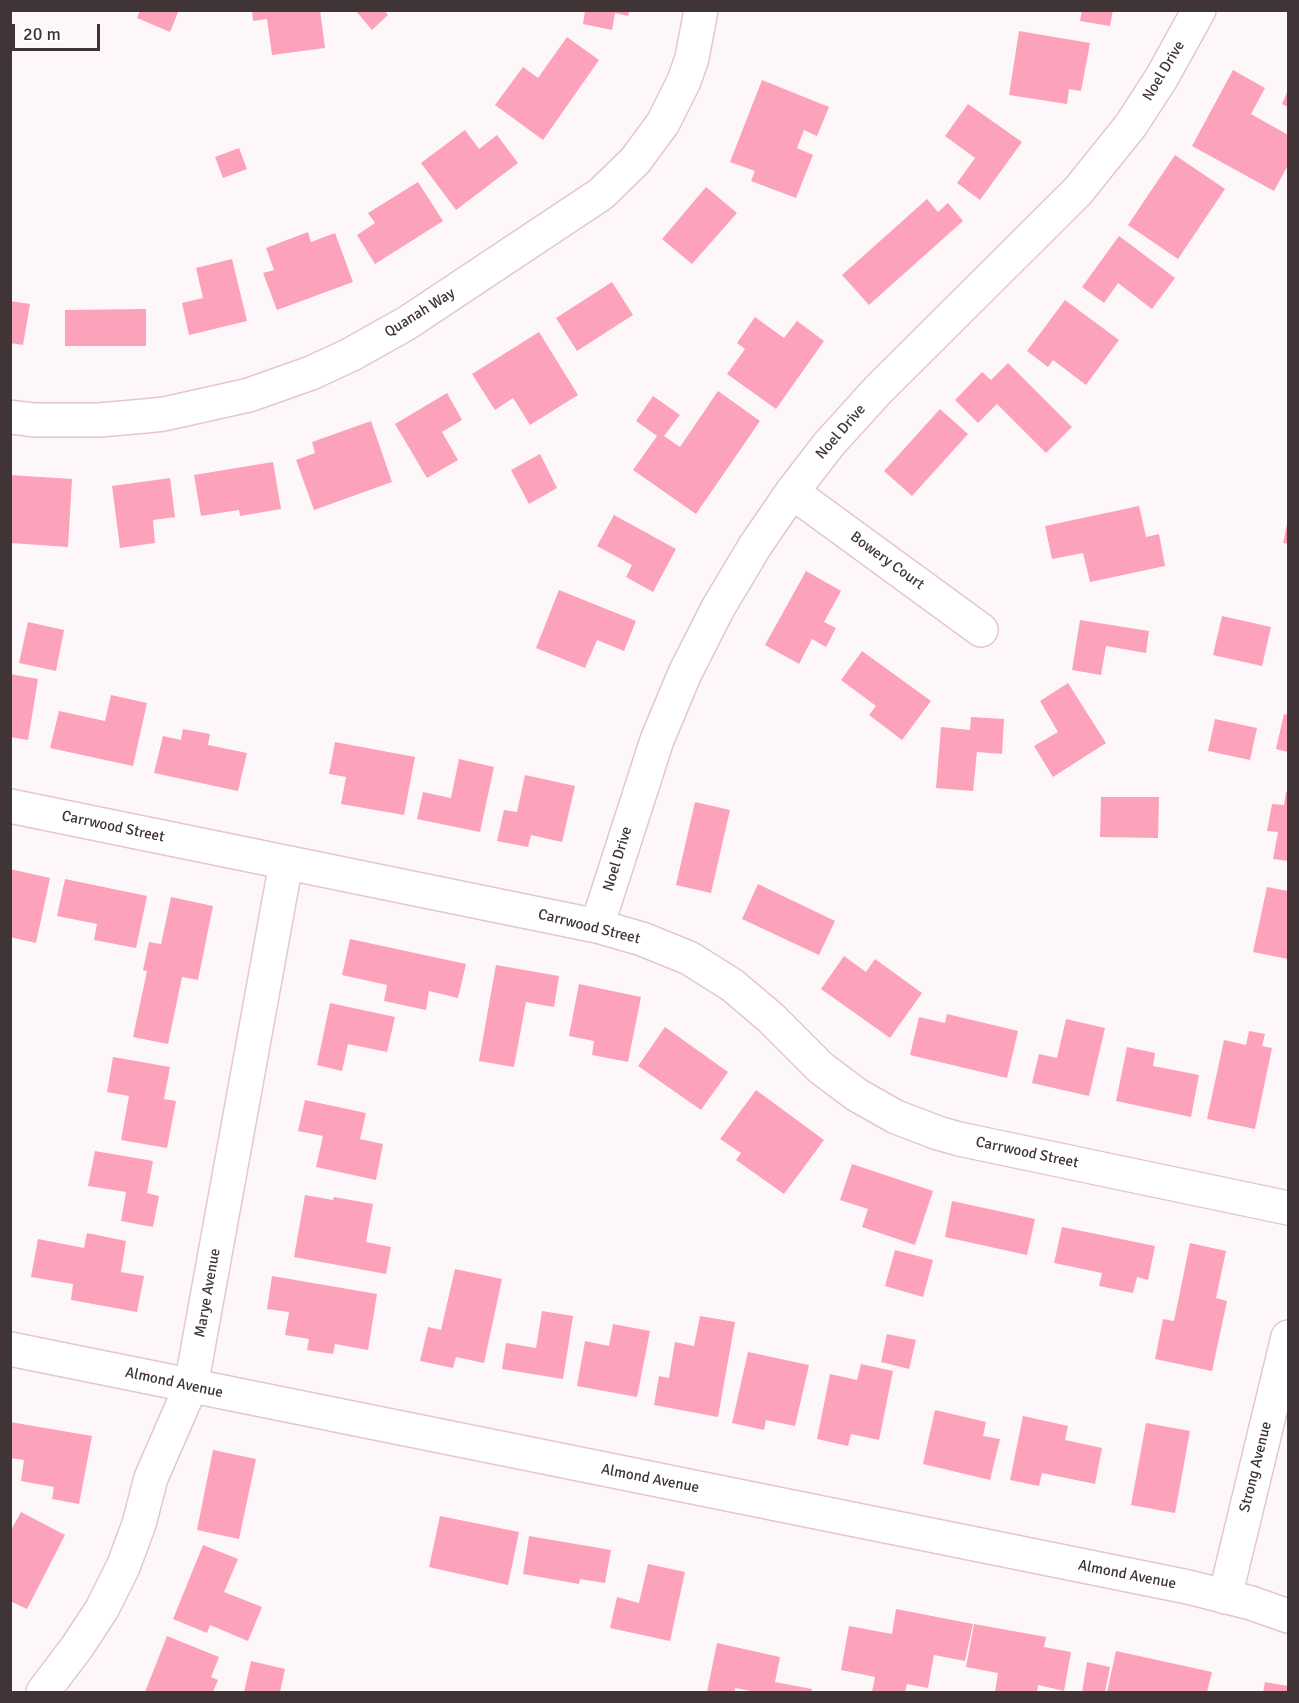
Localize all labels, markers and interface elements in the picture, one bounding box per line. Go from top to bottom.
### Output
scale bar [15,12,104,50]
text: 20 m [23,23,61,45]
street label: Noel Drive [1139,38,1189,104]
street label: Quanah Way [382,284,458,342]
street label: Noel Drive [812,401,870,463]
street label: Bowery Court [846,528,928,594]
street label: Carrwood Street [60,807,166,847]
street label: Noel Drive [600,824,636,894]
street label: Carrwood Street [536,906,642,948]
street label: Carrwood Street [974,1133,1080,1173]
street label: Marye Avenue [191,1247,225,1339]
street label: Almond Avenue [123,1364,225,1402]
street label: Strong Avenue [1236,1420,1276,1514]
street label: Almond Avenue [599,1461,701,1497]
street label: Almond Avenue [1076,1557,1178,1593]

